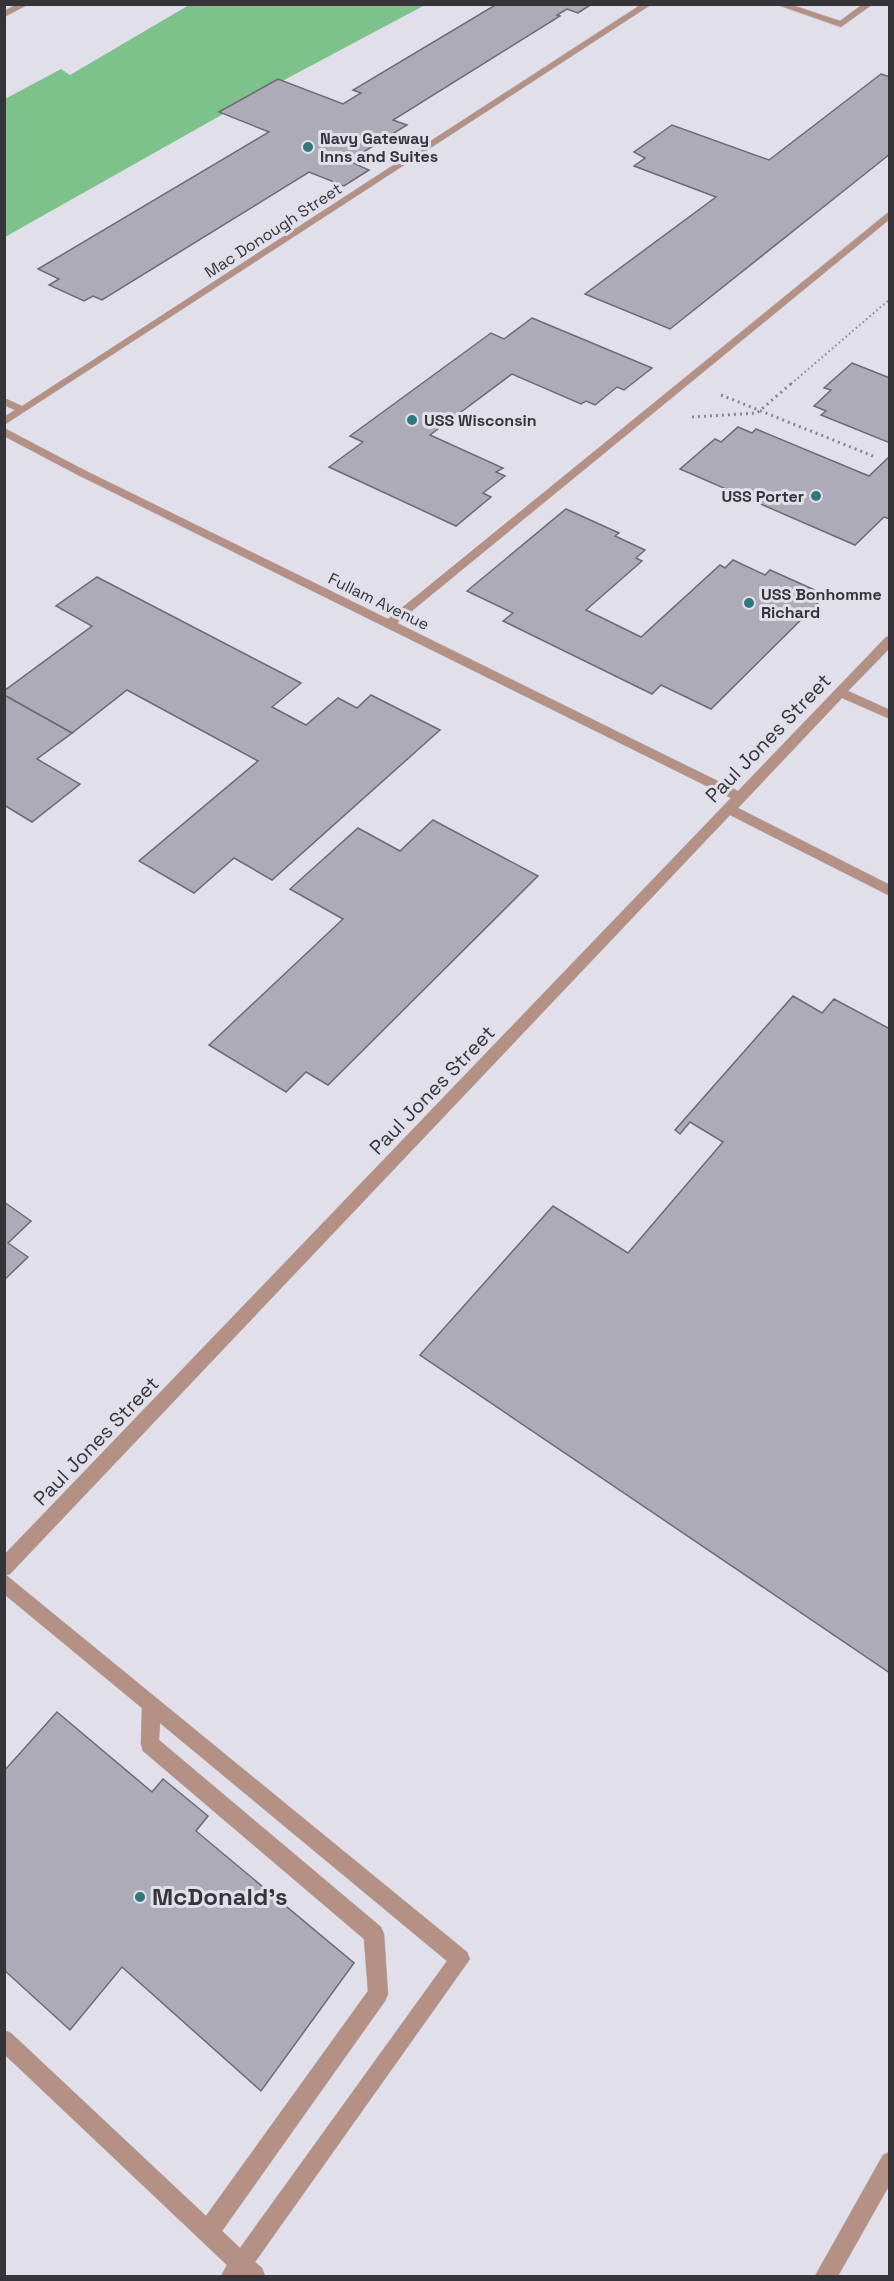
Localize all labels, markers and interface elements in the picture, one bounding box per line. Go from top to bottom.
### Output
place label: Navy Gateway Inns and Suites [320,128,438,167]
marker: Navy Gateway Inns and Suites [301,140,315,154]
street label: Mac Donough Street [201,178,346,283]
place label: USS Wisconsin [424,410,537,431]
marker: USS Wisconsin [405,413,419,427]
place label: USS Porter [722,486,804,507]
marker: USS Porter [809,489,823,503]
street label: Fullam Avenue [325,568,433,635]
place label: USS Bonhomme Richard [761,584,882,623]
marker: USS Bonhomme Richard [742,596,756,610]
street label: Paul Jones Street [700,668,836,808]
street label: Paul Jones Street [364,1020,500,1160]
street label: Paul Jones Street [28,1371,164,1511]
place label: McDonald's [152,1881,288,1912]
marker: McDonald's [133,1890,147,1904]

